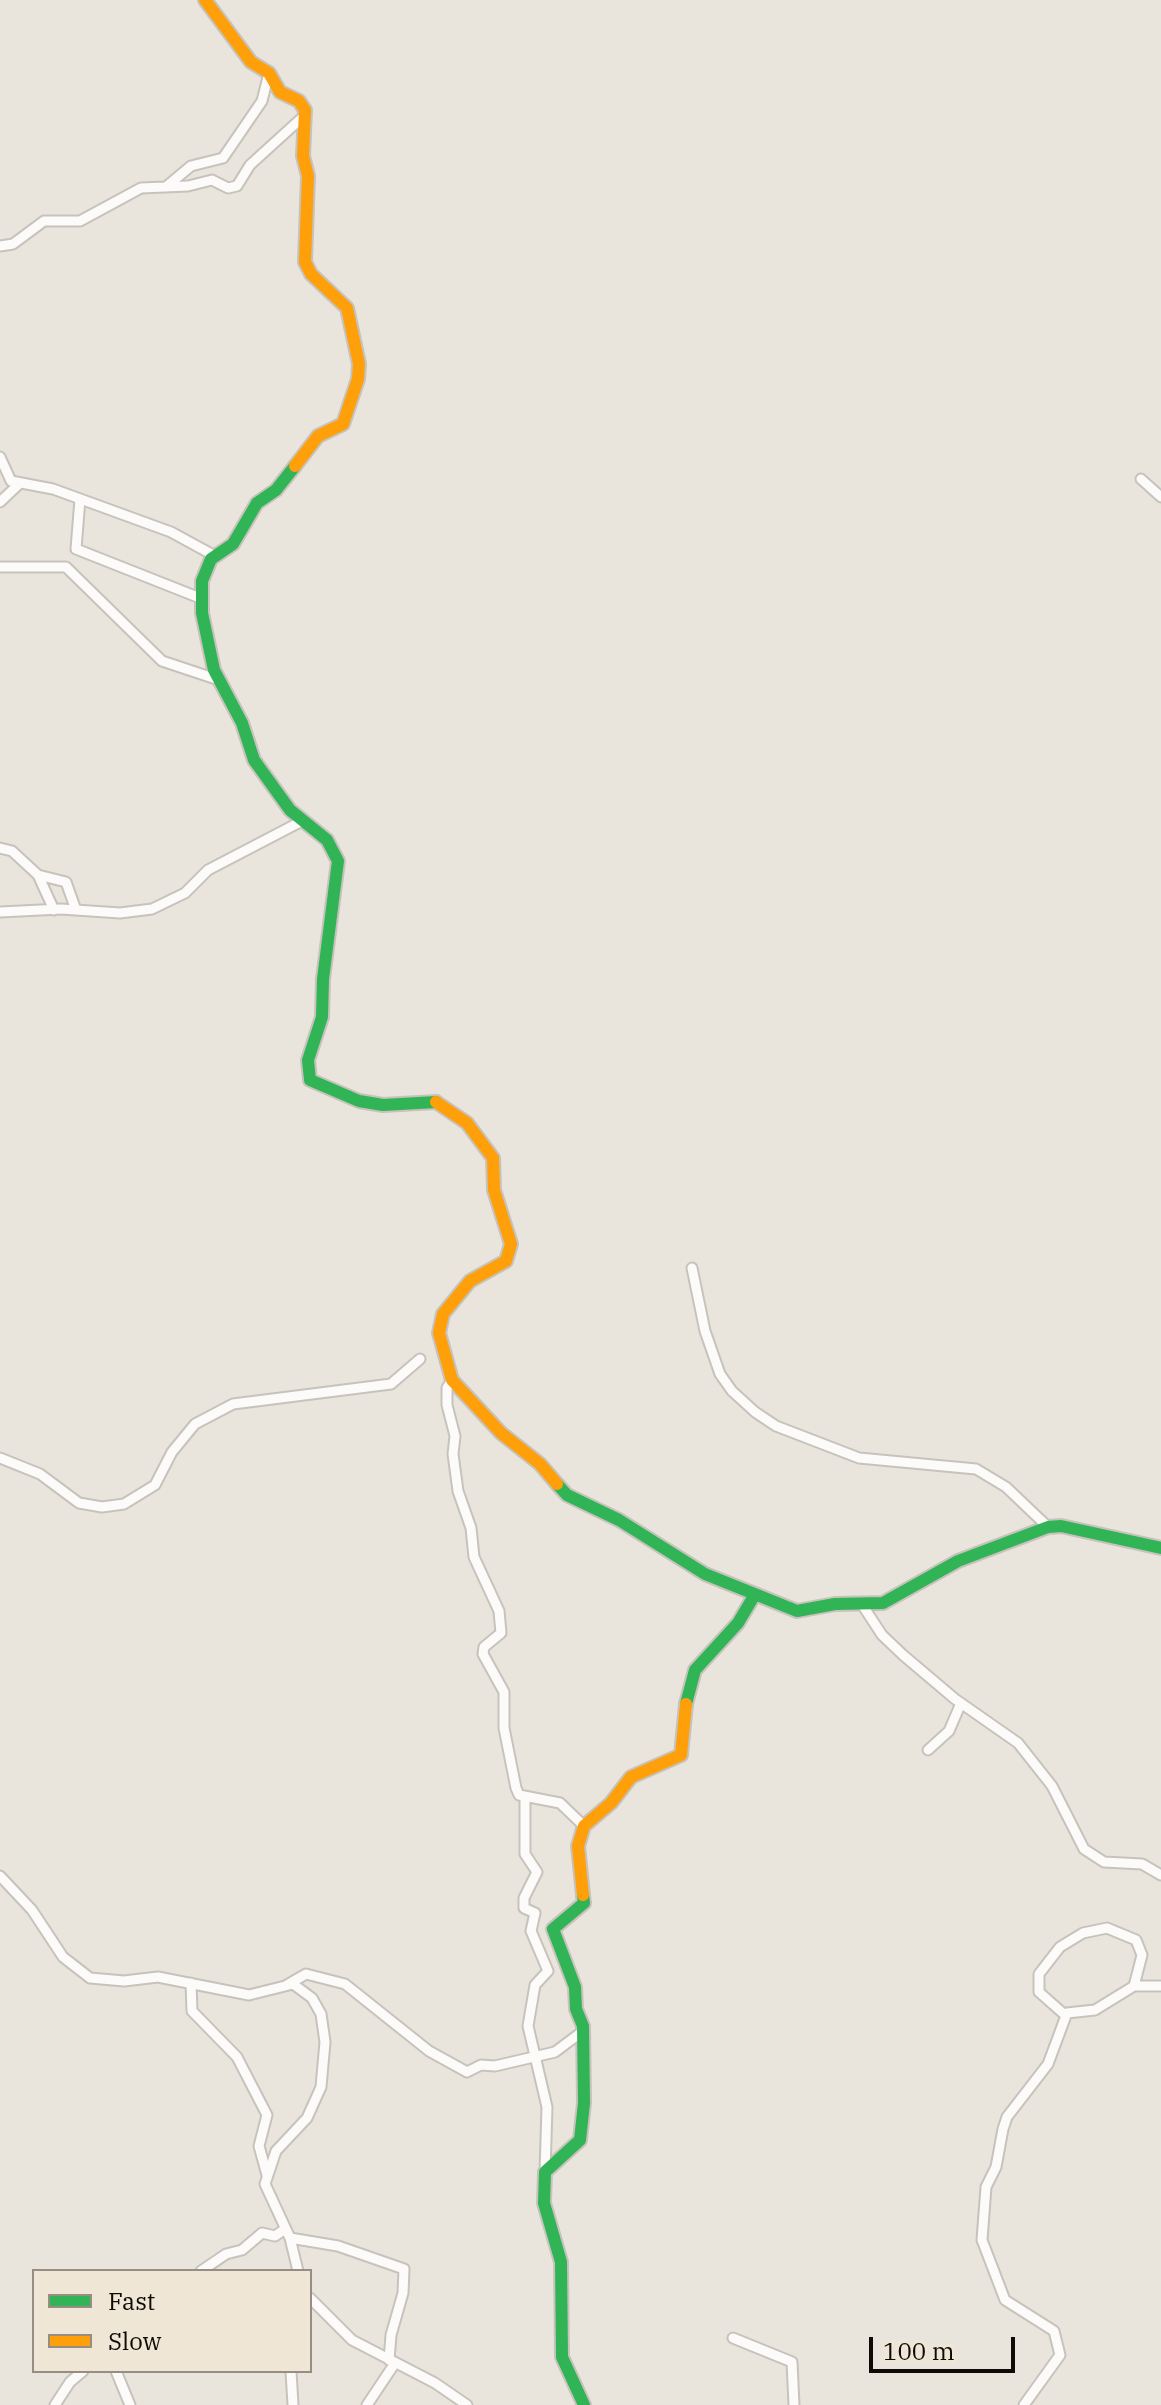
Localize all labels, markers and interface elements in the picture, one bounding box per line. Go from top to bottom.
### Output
legend [32,2269,312,2373]
text: Fast [108,2285,155,2317]
scale bar [873,2321,1019,2371]
text: Slow [108,2325,161,2357]
text: 100 m [883,2335,955,2367]

